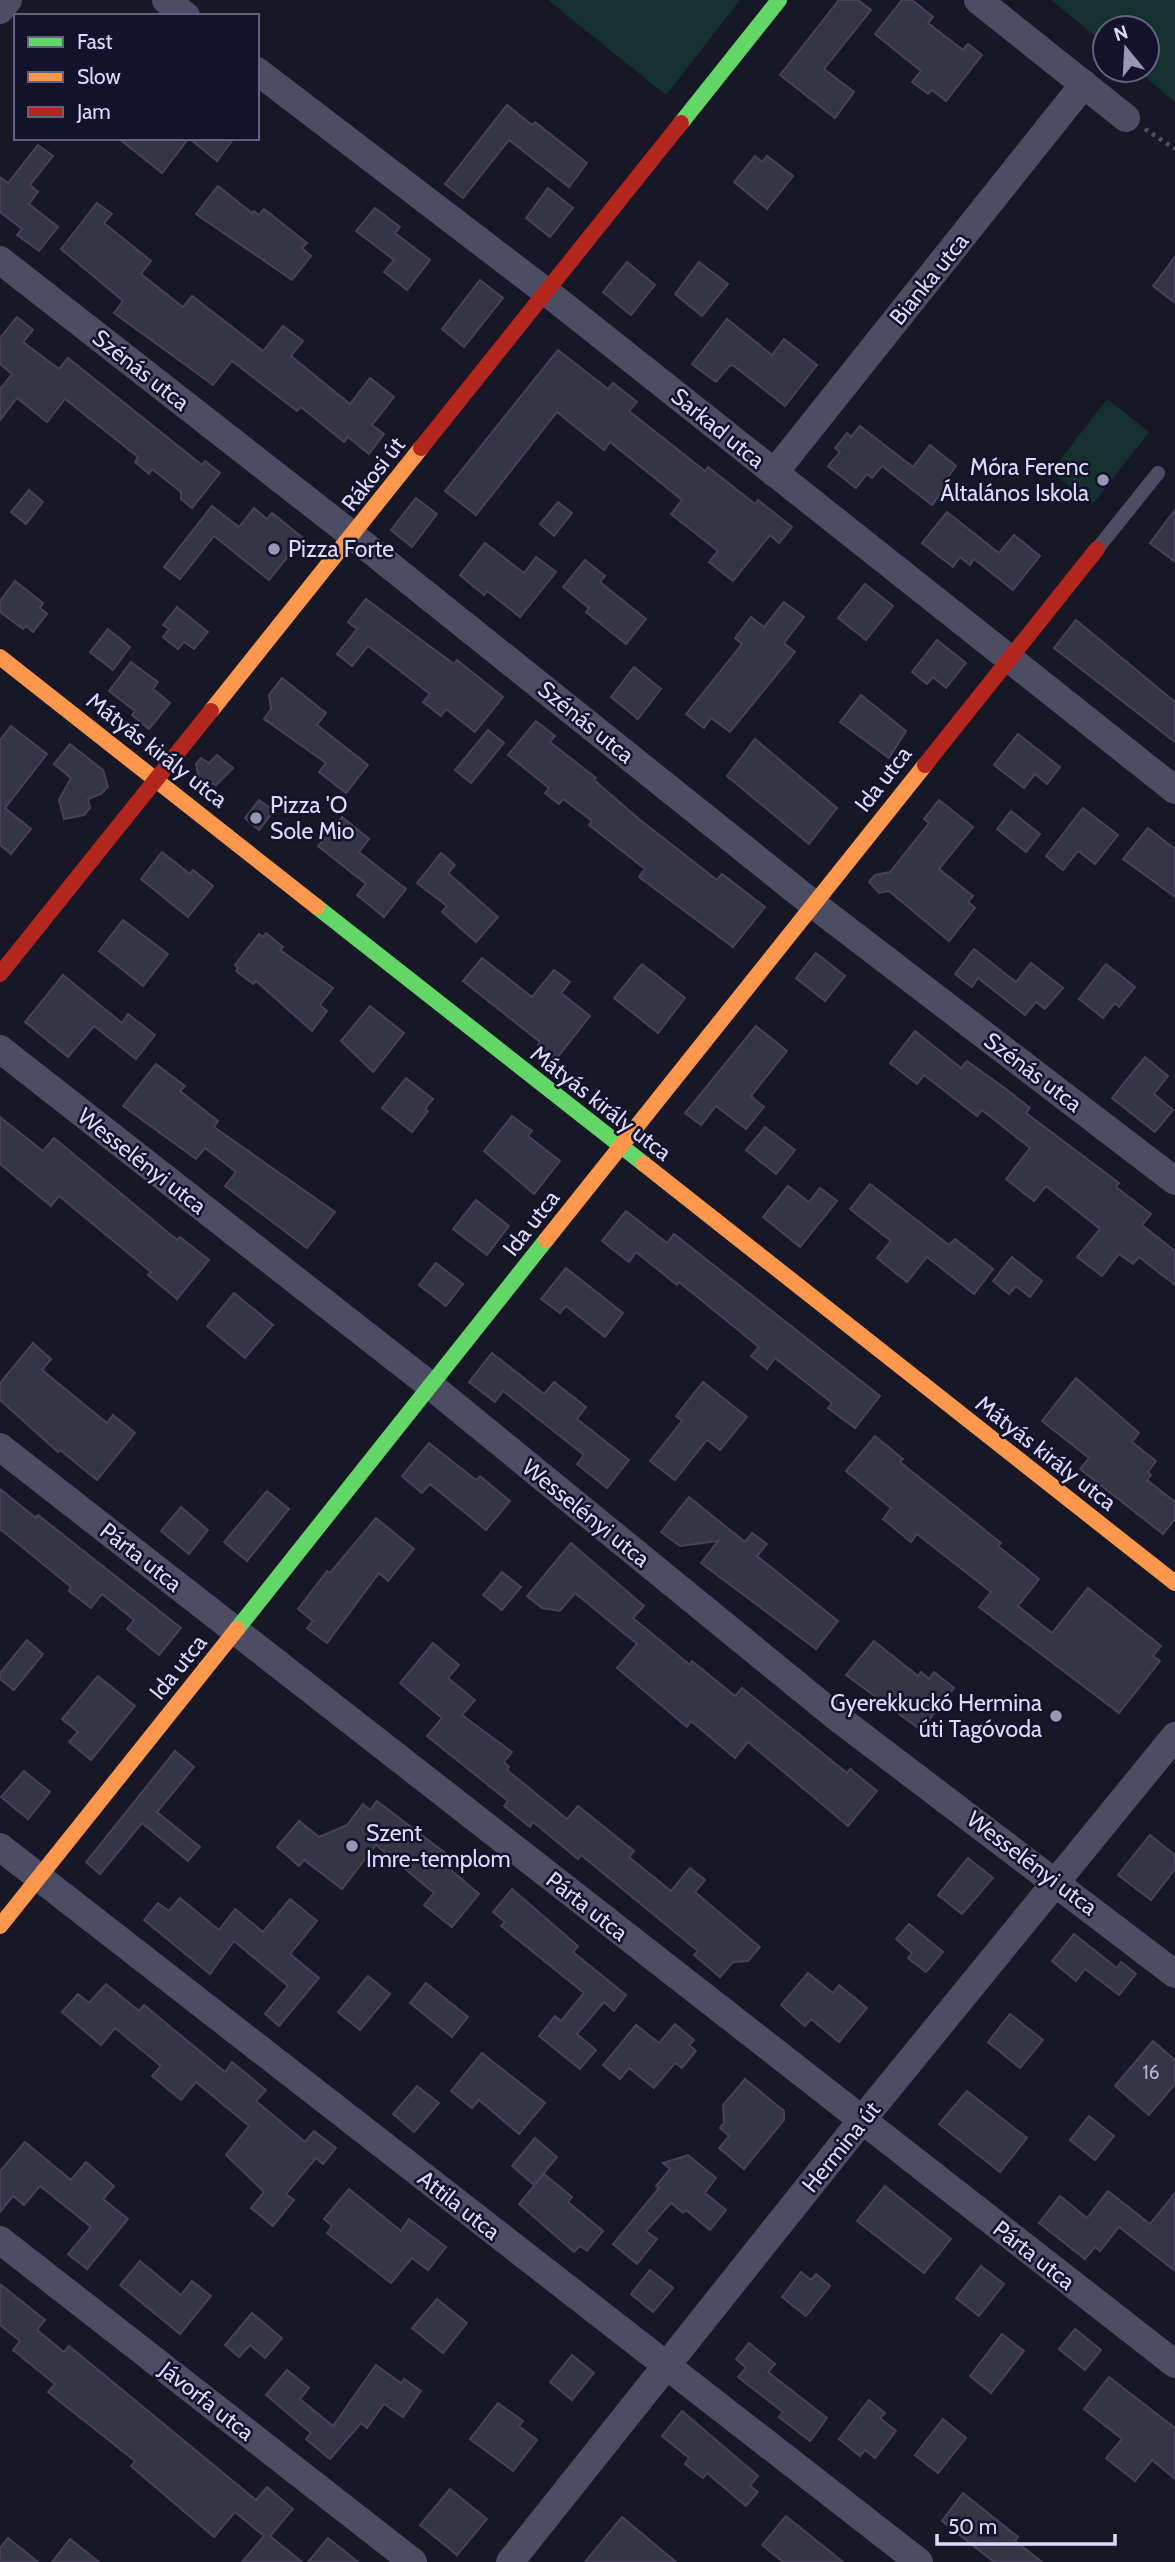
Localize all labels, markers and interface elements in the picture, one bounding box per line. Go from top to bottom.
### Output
legend [14,14,259,140]
north arrow [1091,14,1161,84]
text: N [1111,20,1131,46]
text: Fast [77,29,113,54]
text: Slow [77,64,121,89]
text: Jam [76,99,111,124]
street label: Bianka utca [884,227,974,331]
street label: Szénás utca [87,323,195,417]
street label: Sarkad utca [666,382,770,474]
street label: Rákosi út [335,431,411,517]
place label: Móra Ferenc Általános Iskola [940,453,1089,507]
marker: Móra Ferenc Általános Iskola [1095,472,1111,488]
place label: Pizza Forte [288,535,394,563]
marker: Pizza Forte [266,541,282,557]
street label: Szénás utca [532,675,640,769]
street label: Mátyás király utca [81,686,233,814]
street label: Ida utca [849,741,917,817]
place label: Pizza 'O Sole Mio [270,791,354,845]
marker: Pizza 'O Sole Mio [248,810,264,826]
street label: Szénás utca [979,1026,1087,1118]
street label: Mátyás király utca [525,1039,677,1167]
street label: Wesselényi utca [72,1102,212,1220]
street label: Ida utca [497,1185,565,1261]
street label: Mátyás király utca [970,1389,1122,1517]
street label: Wesselényi utca [517,1453,655,1573]
street label: Párta utca [94,1516,188,1598]
street label: Ida utca [143,1629,213,1705]
place label: Gyerekkuckó Hermina úti Tagóvoda [830,1689,1042,1743]
marker: Gyerekkuckó Hermina úti Tagóvoda [1048,1708,1064,1724]
street label: Wesselényi utca [961,1805,1103,1921]
place label: Szent Imre-templom [366,1819,511,1873]
marker: Szent Imre-templom [344,1838,360,1854]
street label: Párta utca [540,1865,634,1947]
house number: 16 [1143,2061,1160,2084]
street label: Hermina út [796,2096,886,2198]
street label: Attila utca [412,2164,506,2246]
street label: Párta utca [987,2214,1081,2296]
street label: Jávorfa utca [153,2355,260,2447]
scale bar [937,2502,1116,2546]
text: 50 m [948,2514,997,2539]

